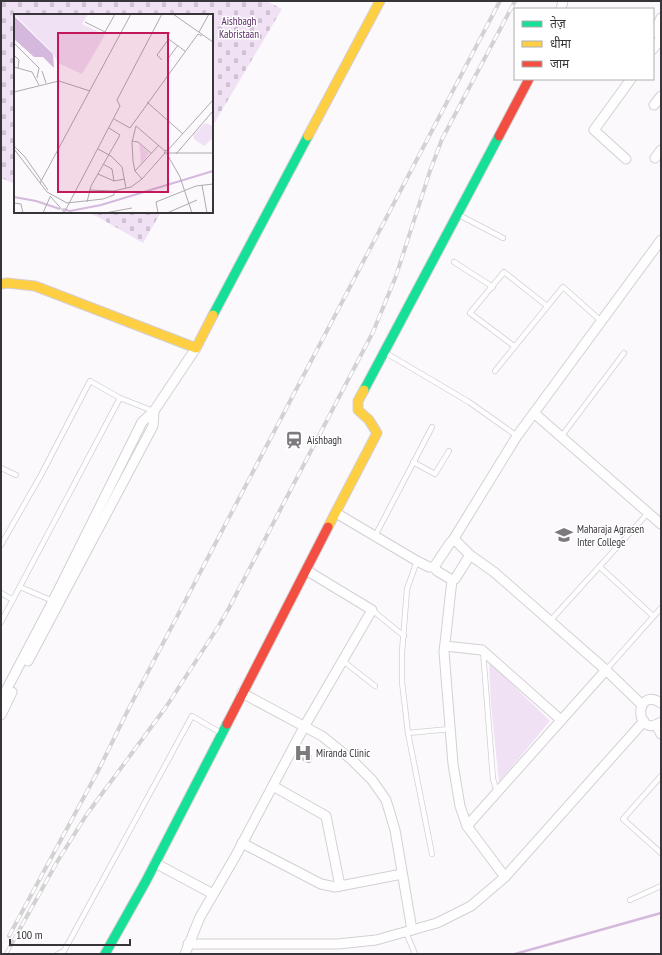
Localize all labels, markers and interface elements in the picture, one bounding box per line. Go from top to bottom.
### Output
legend [514,8,654,80]
inset map [14,14,213,213]
park label: Aishbagh Kabristaan [219,14,259,41]
text: तेज़ [550,16,567,31]
text: धीमा [550,36,572,51]
text: जाम [550,56,570,71]
station icon: Aishbagh [284,430,304,450]
place label: Aishbagh [307,433,342,447]
place label: Maharaja Agrasen Inter College [577,522,644,549]
school or university icon: Maharaja Agrasen Inter College [554,525,574,545]
hospital icon: Miranda Clinic [293,743,313,763]
place label: Miranda Clinic [316,746,370,760]
scale bar [10,921,130,947]
text: 100 m [16,927,43,942]

